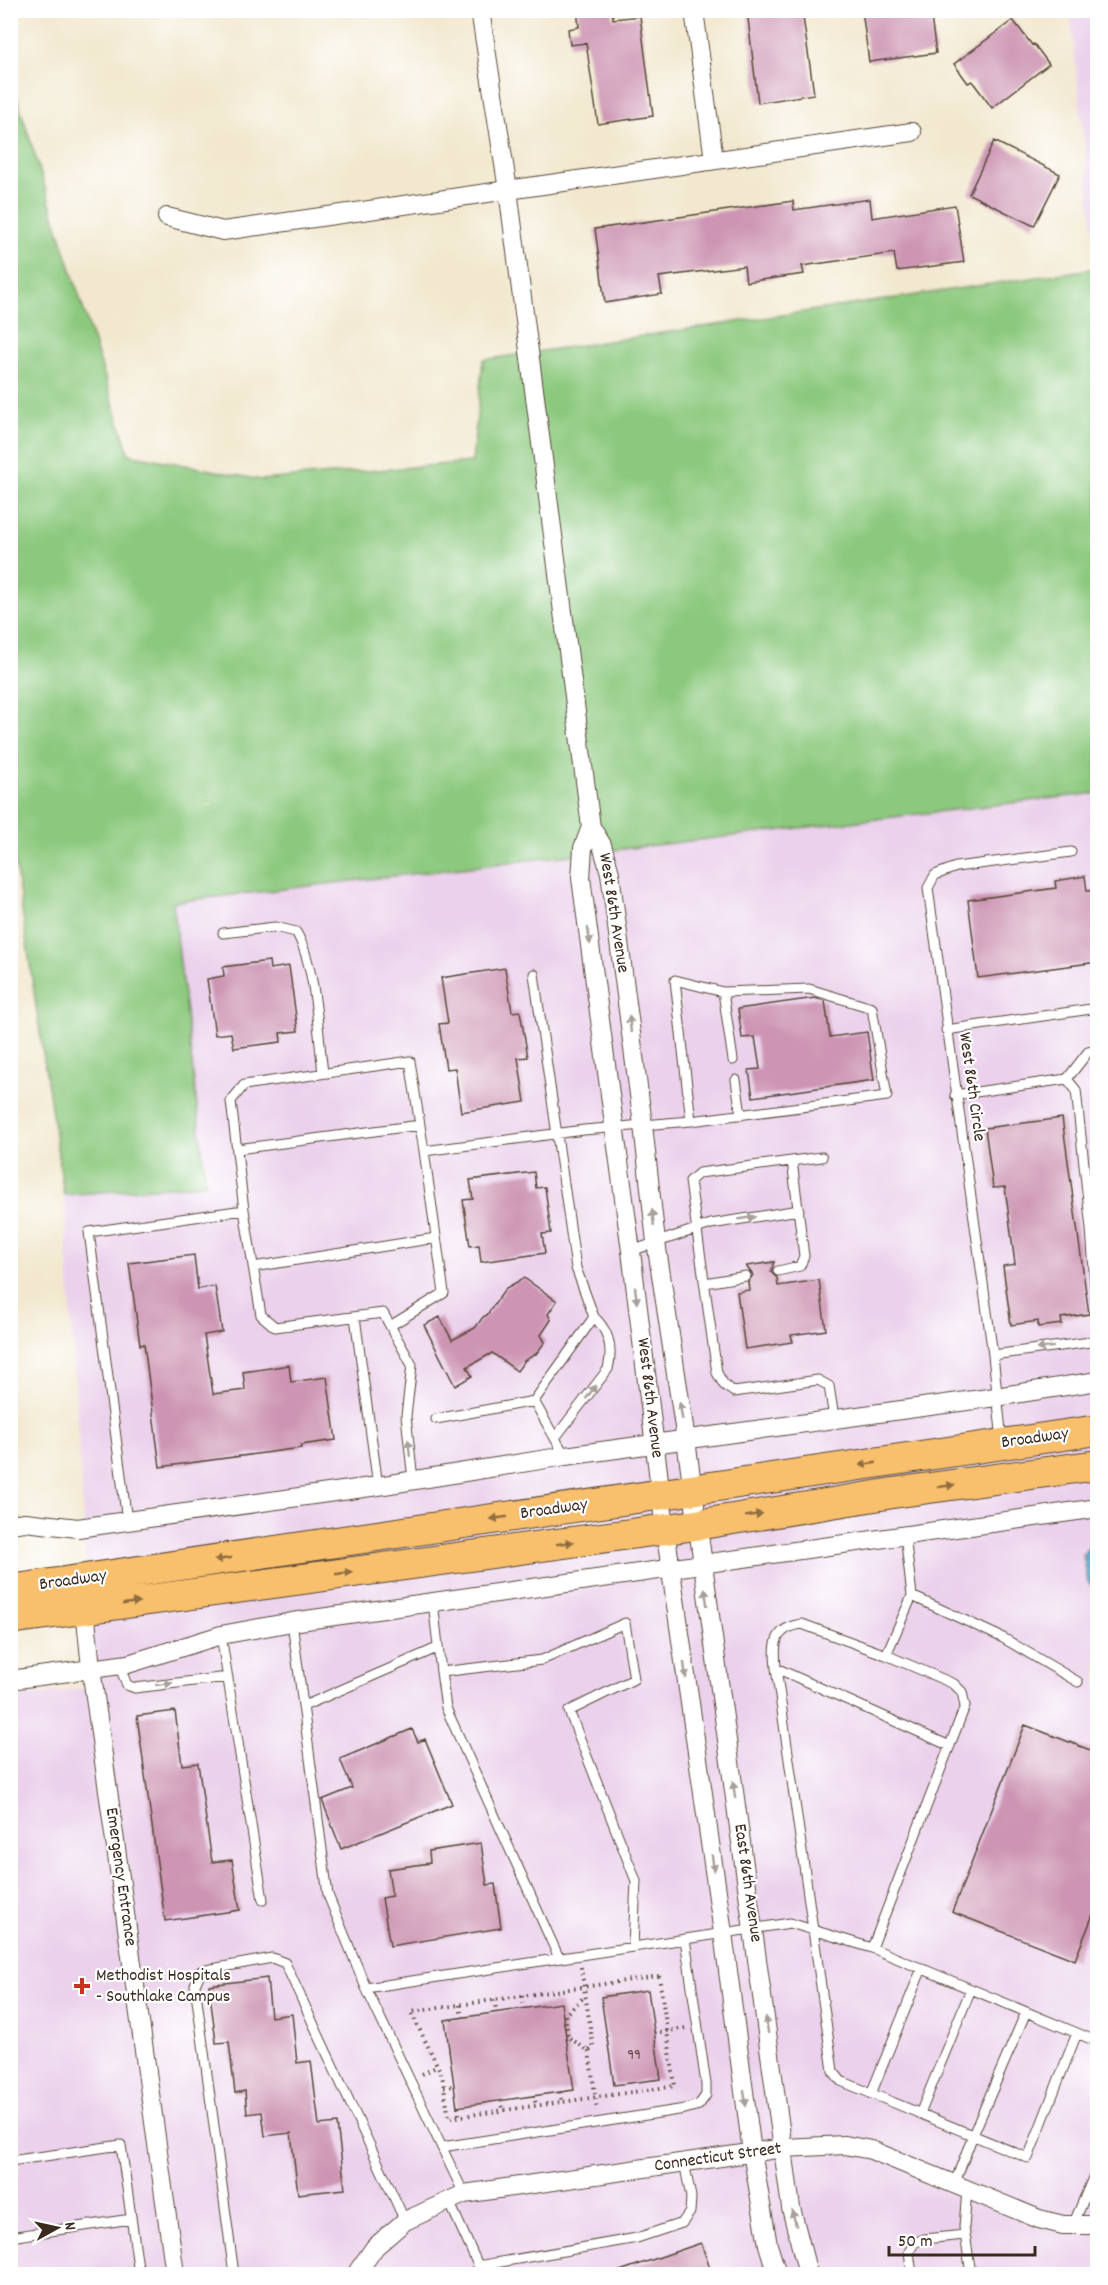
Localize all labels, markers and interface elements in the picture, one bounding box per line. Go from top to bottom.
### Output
street label: West 86th Avenue [591,851,635,975]
one-way arrow [584,926,593,945]
one-way arrow [625,1015,634,1034]
street label: West 86th Circle [951,1031,991,1143]
one-way arrow [648,1208,658,1227]
one-way arrow [738,1214,757,1223]
one-way arrow [632,1286,641,1305]
street label: West 86th Avenue [629,1336,669,1460]
one-way arrow [1035,1343,1054,1353]
one-way arrow [585,1384,597,1400]
one-way arrow [677,1401,686,1420]
street label: Broadway [1000,1422,1071,1456]
one-way arrow [404,1438,414,1457]
one-way arrow [859,1459,878,1468]
one-way arrow [937,1481,956,1490]
street label: Broadway [519,1493,590,1527]
one-way arrow [744,1511,763,1520]
one-way arrow [489,1513,508,1522]
one-way arrow [556,1538,575,1547]
one-way arrow [214,1554,233,1563]
street label: Broadway [38,1564,109,1598]
one-way arrow [335,1569,354,1578]
one-way arrow [702,1587,711,1606]
one-way arrow [121,1598,140,1607]
one-way arrow [681,1661,690,1680]
one-way arrow [154,1680,173,1689]
one-way arrow [729,1780,738,1799]
street label: Emergency Entrance [98,1806,142,1948]
street label: East 86th Avenue [726,1822,768,1944]
one-way arrow [709,1853,718,1872]
place label: Methodist Hospitals - Southlake Campus [96,1964,231,2010]
marker: Methodist Hospitals - Southlake Campus [73,1977,91,1995]
one-way arrow [762,2015,771,2034]
house number: 99 [627,2045,641,2067]
one-way arrow [740,2088,749,2107]
street label: Connecticut Street [653,2137,784,2179]
north arrow [27,2198,87,2258]
one-way arrow [788,2209,798,2227]
scale bar [889,2219,1034,2257]
text: N [57,2221,81,2232]
text: 50 m [898,2230,933,2255]

